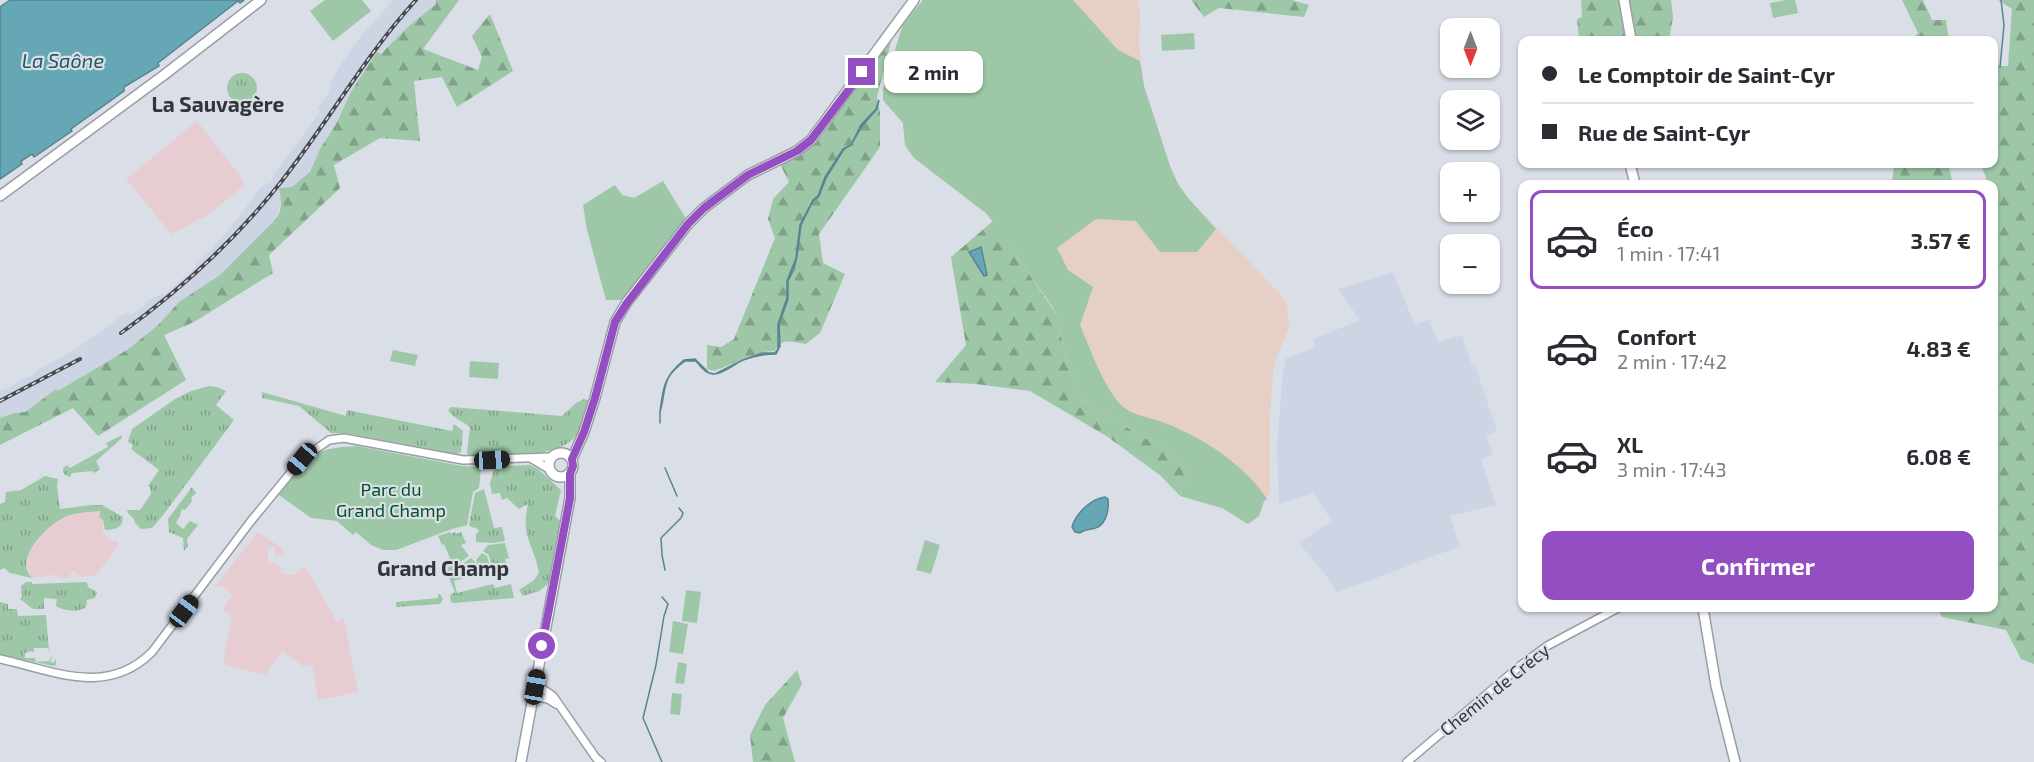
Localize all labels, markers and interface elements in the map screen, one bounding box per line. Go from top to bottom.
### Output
north arrow [1440,18,1500,78]
map controls [1440,18,1500,294]
water label: La Saône [22,48,104,72]
callout: 2 min [883,51,982,93]
route end [848,58,875,85]
text: 2 min [908,60,959,84]
text: Le Comptoir de Saint-Cyr [1578,61,1835,87]
button: layers [1440,90,1500,150]
district label: La Sauvagère [152,91,285,116]
text: Rue de Saint-Cyr [1578,119,1750,145]
button: + [1440,162,1500,222]
icon: car [1545,213,1599,267]
text: Éco [1617,215,1654,241]
text: 3.57 € [1911,227,1971,253]
button: − [1440,234,1500,294]
text: 1 min · 17:41 [1617,241,1720,265]
icon: car [1545,321,1599,375]
text: Confort [1617,323,1696,349]
text: 4.83 € [1907,335,1971,361]
text: 2 min · 17:42 [1617,349,1727,373]
icon: car [1545,429,1599,483]
text: XL [1617,431,1643,457]
car [284,439,320,479]
text: 6.08 € [1906,443,1971,469]
car [474,450,510,470]
text: 3 min · 17:43 [1617,457,1727,481]
park label: Parc du Grand Champ [336,478,446,521]
button: Confirmer [1542,531,1974,600]
district label: Grand Champ [377,555,509,580]
car [166,591,202,631]
route start [528,632,555,659]
street label: Chemin de Crécy [1435,638,1554,740]
car [523,668,547,706]

